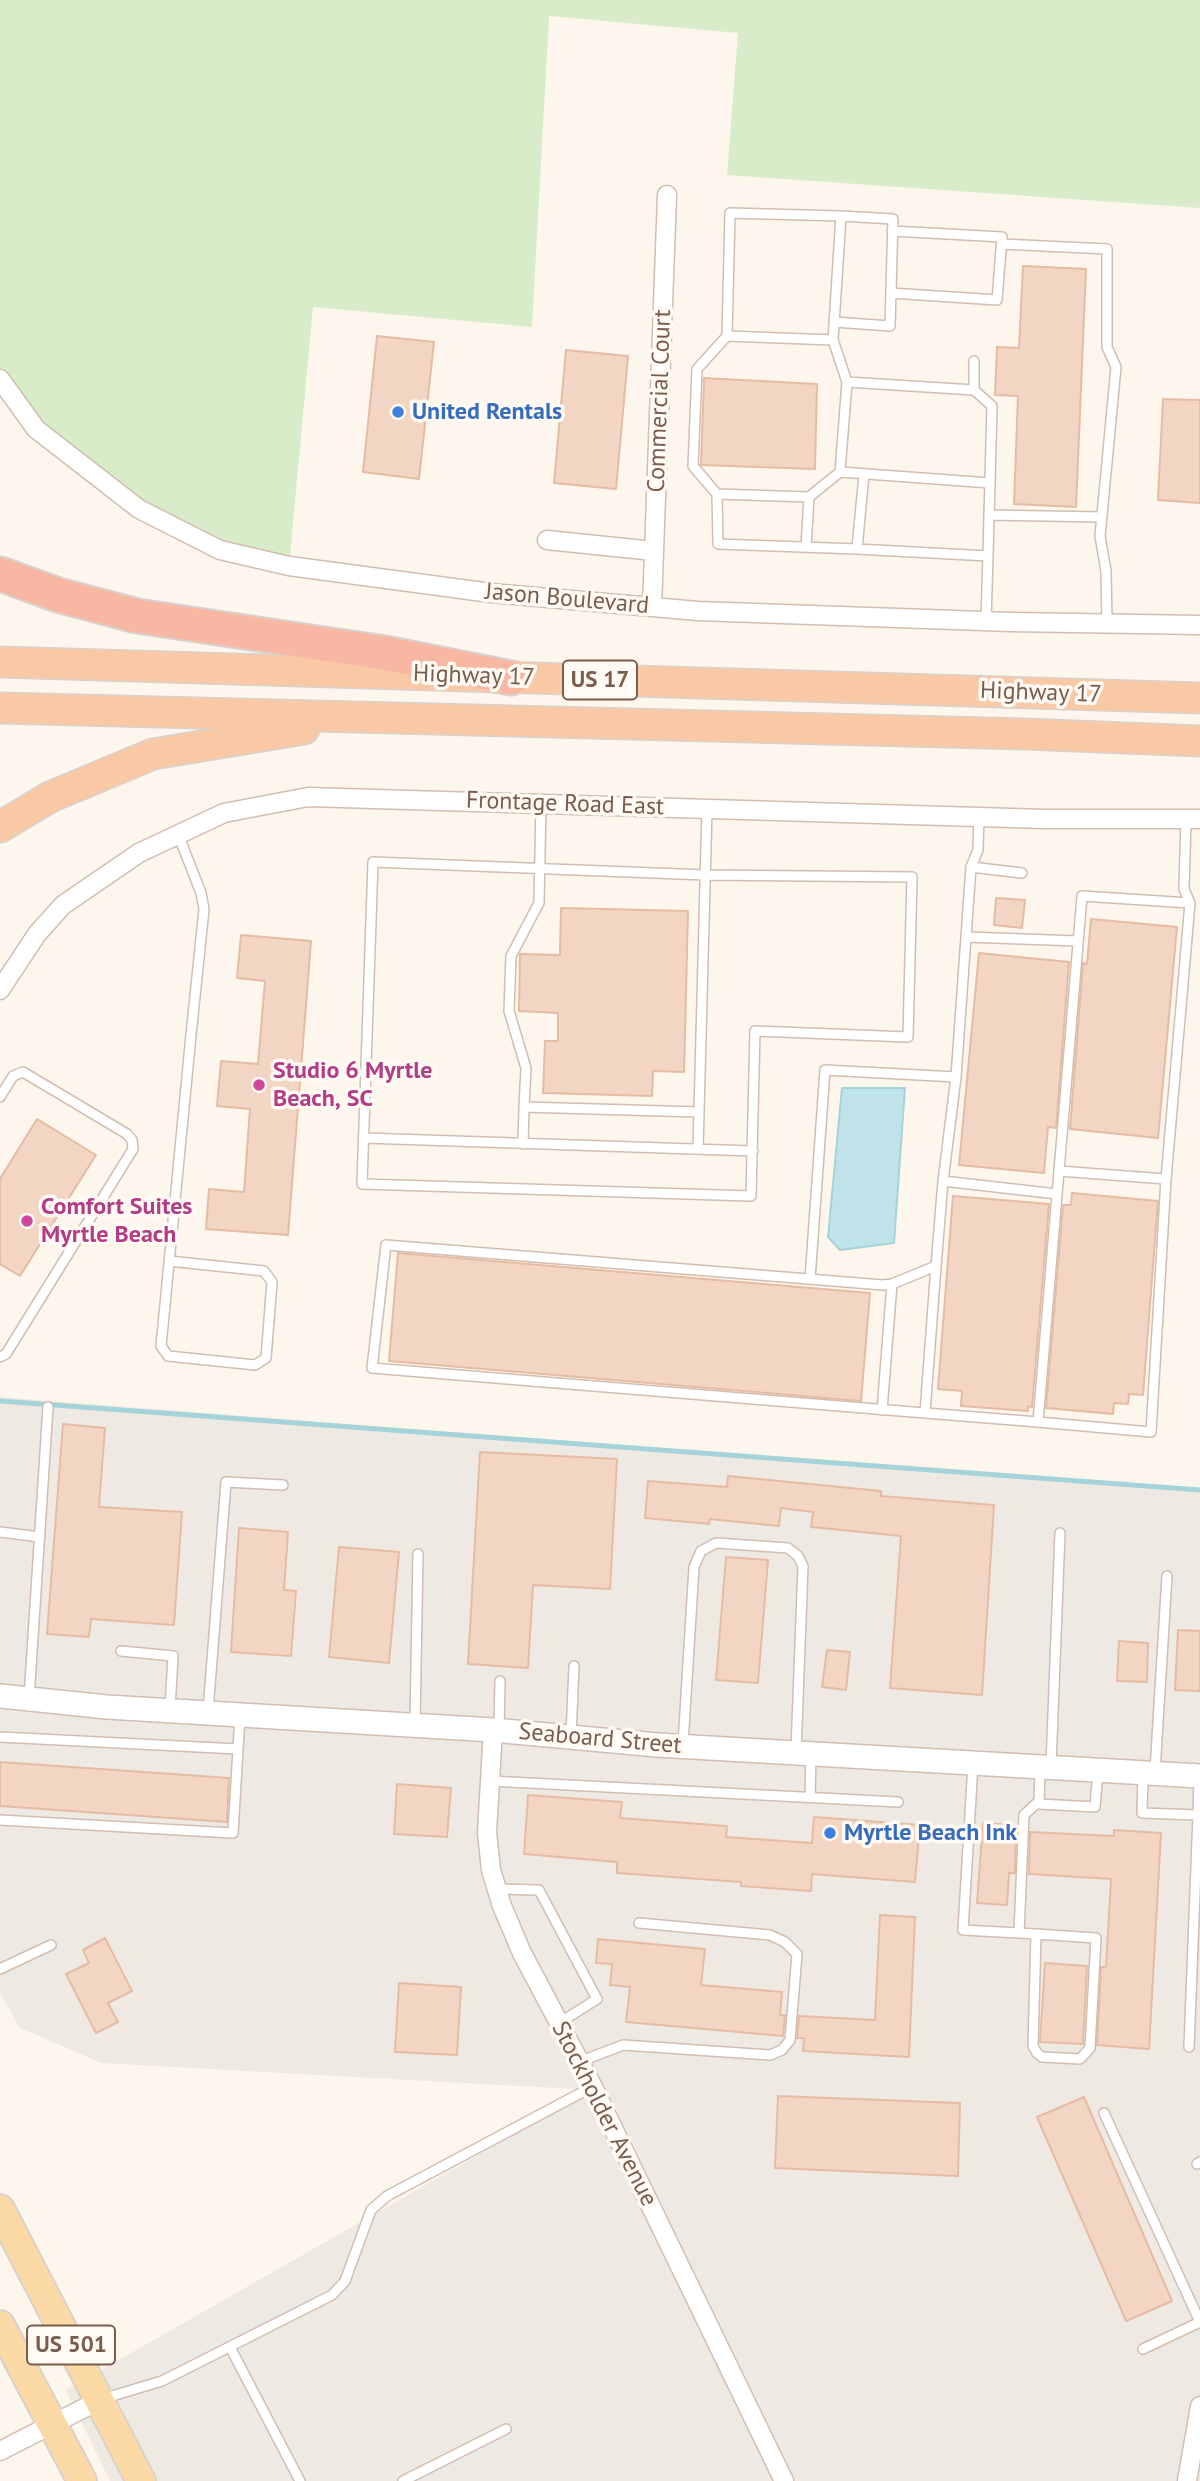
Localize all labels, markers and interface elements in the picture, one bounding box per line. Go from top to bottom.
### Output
street label: Commercial Court [642,309,678,493]
place label: United Rentals [412,398,562,426]
marker: United Rentals [390,404,406,420]
street label: Jason Boulevard [484,577,650,621]
street label: Highway 17 [413,659,535,693]
road number: US 17 [563,660,637,700]
street label: Highway 17 [980,676,1102,710]
street label: Frontage Road East [465,786,665,822]
place label: Studio 6 Myrtle Beach, SC [273,1057,432,1113]
marker: Studio 6 Myrtle Beach, SC [251,1077,267,1093]
place label: Comfort Suites Myrtle Beach [41,1193,192,1249]
marker: Comfort Suites Myrtle Beach [19,1213,35,1229]
street label: Seaboard Street [517,1718,683,1760]
place label: Myrtle Beach Ink [844,1819,1017,1847]
marker: Myrtle Beach Ink [822,1825,838,1841]
street label: Stockholder Avenue [545,2017,663,2211]
road number: US 501 [27,2326,115,2364]

